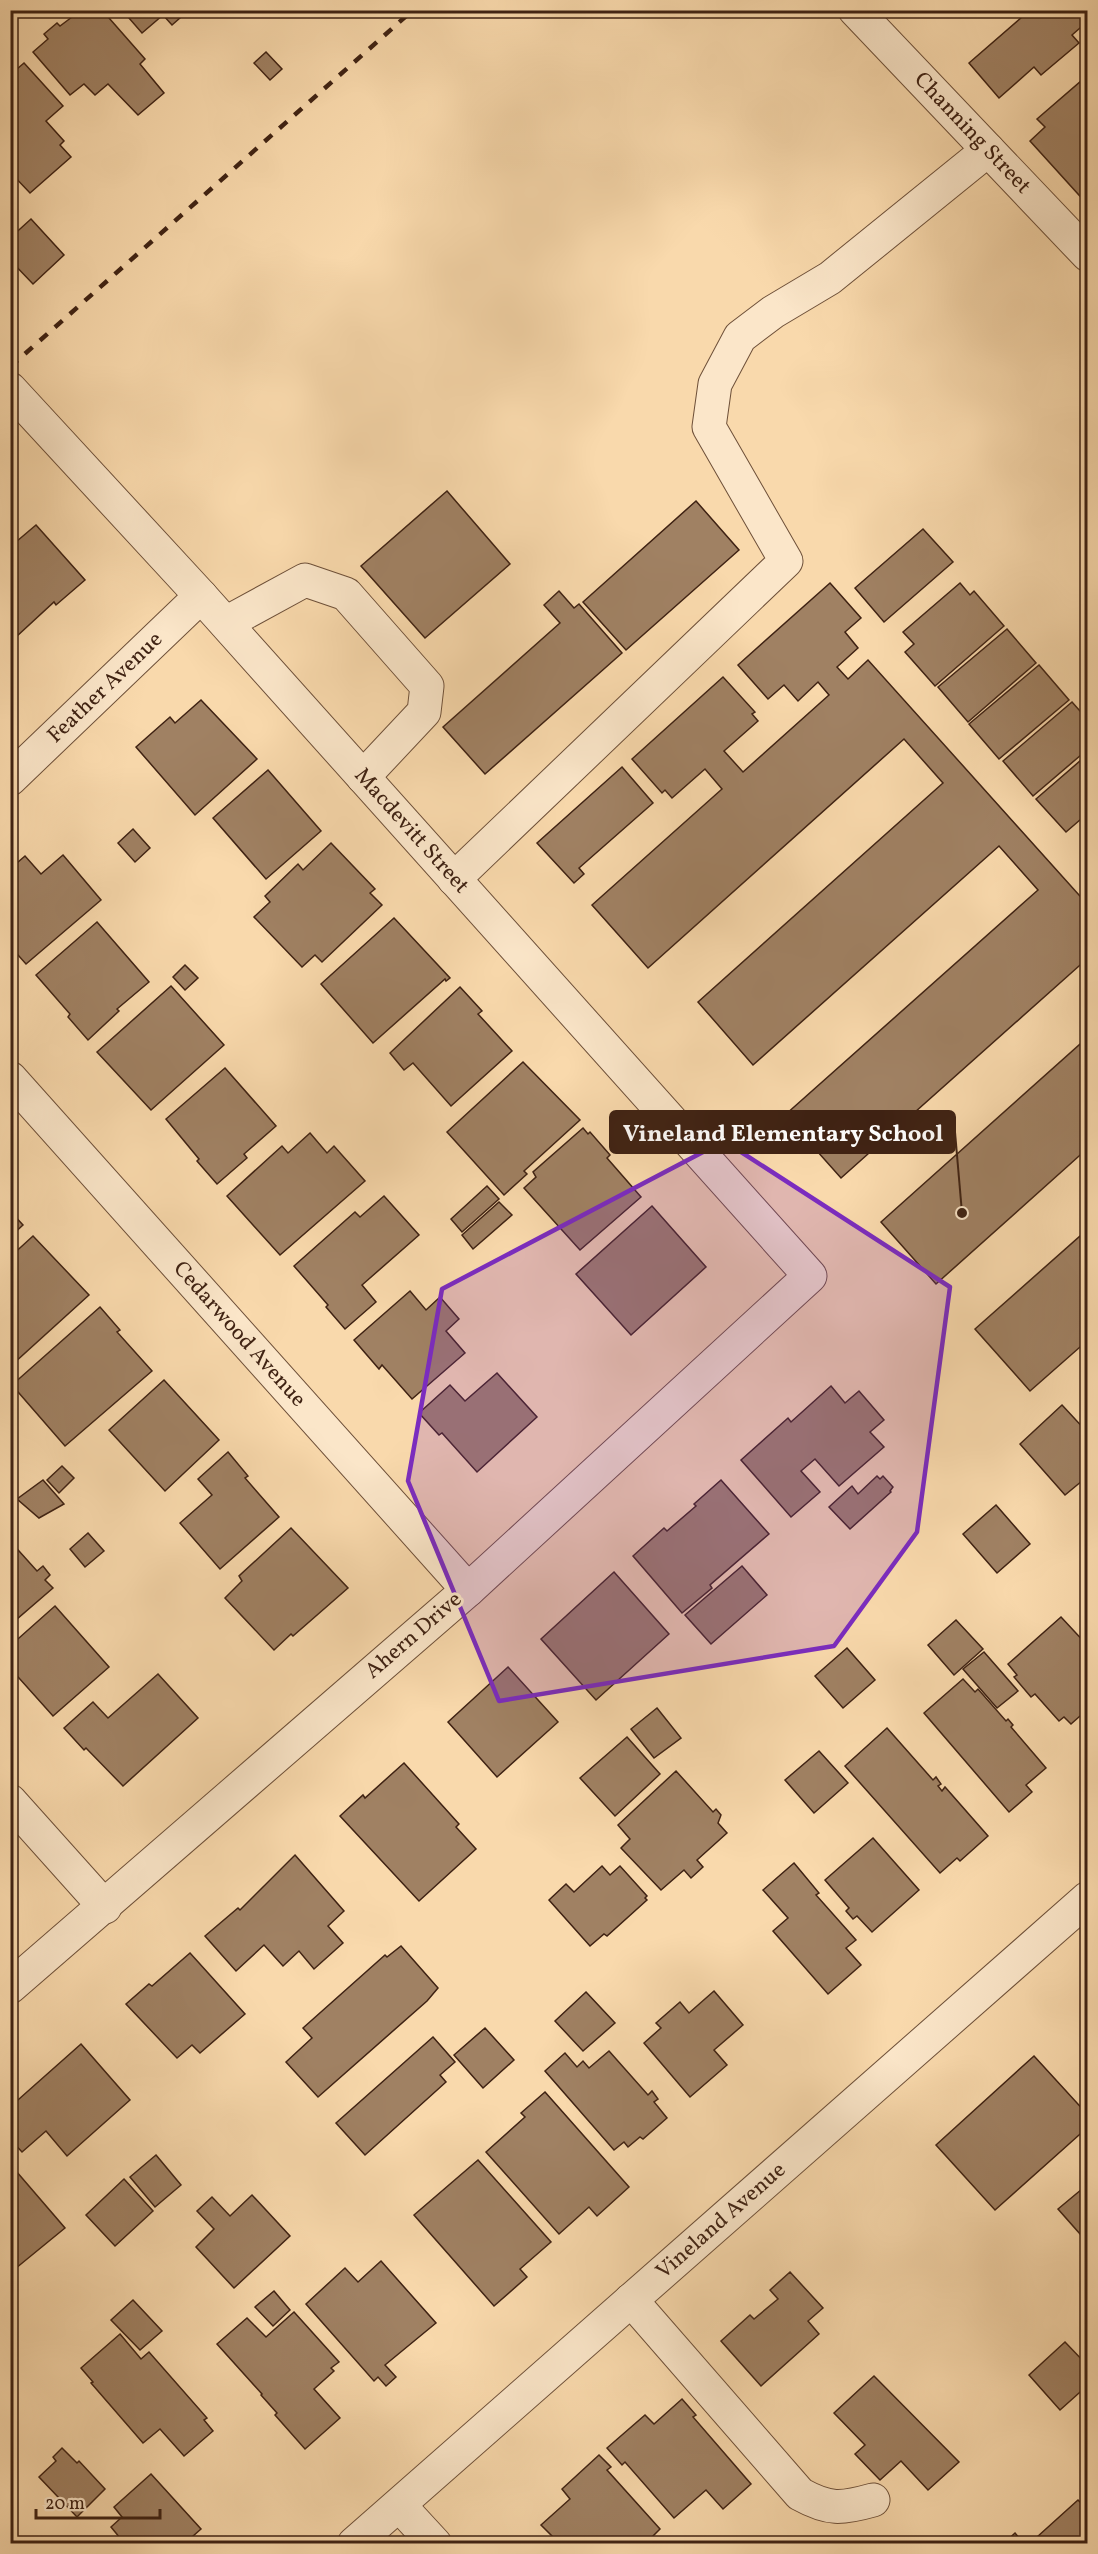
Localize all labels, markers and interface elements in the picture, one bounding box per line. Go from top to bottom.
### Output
street label: Channing Street [907,65,1038,201]
street label: Feather Avenue [41,625,170,751]
street label: Macdevitt Street [347,761,476,901]
callout: Vineland Elementary School [610,1111,955,1153]
text: Vineland Elementary School [623,1118,943,1152]
street label: Cedarwood Avenue [166,1255,313,1414]
street label: Ahern Drive [359,1585,469,1687]
street label: Vineland Avenue [649,2155,793,2287]
scale bar [36,2482,160,2520]
text: 20 m [45,2492,85,2517]

